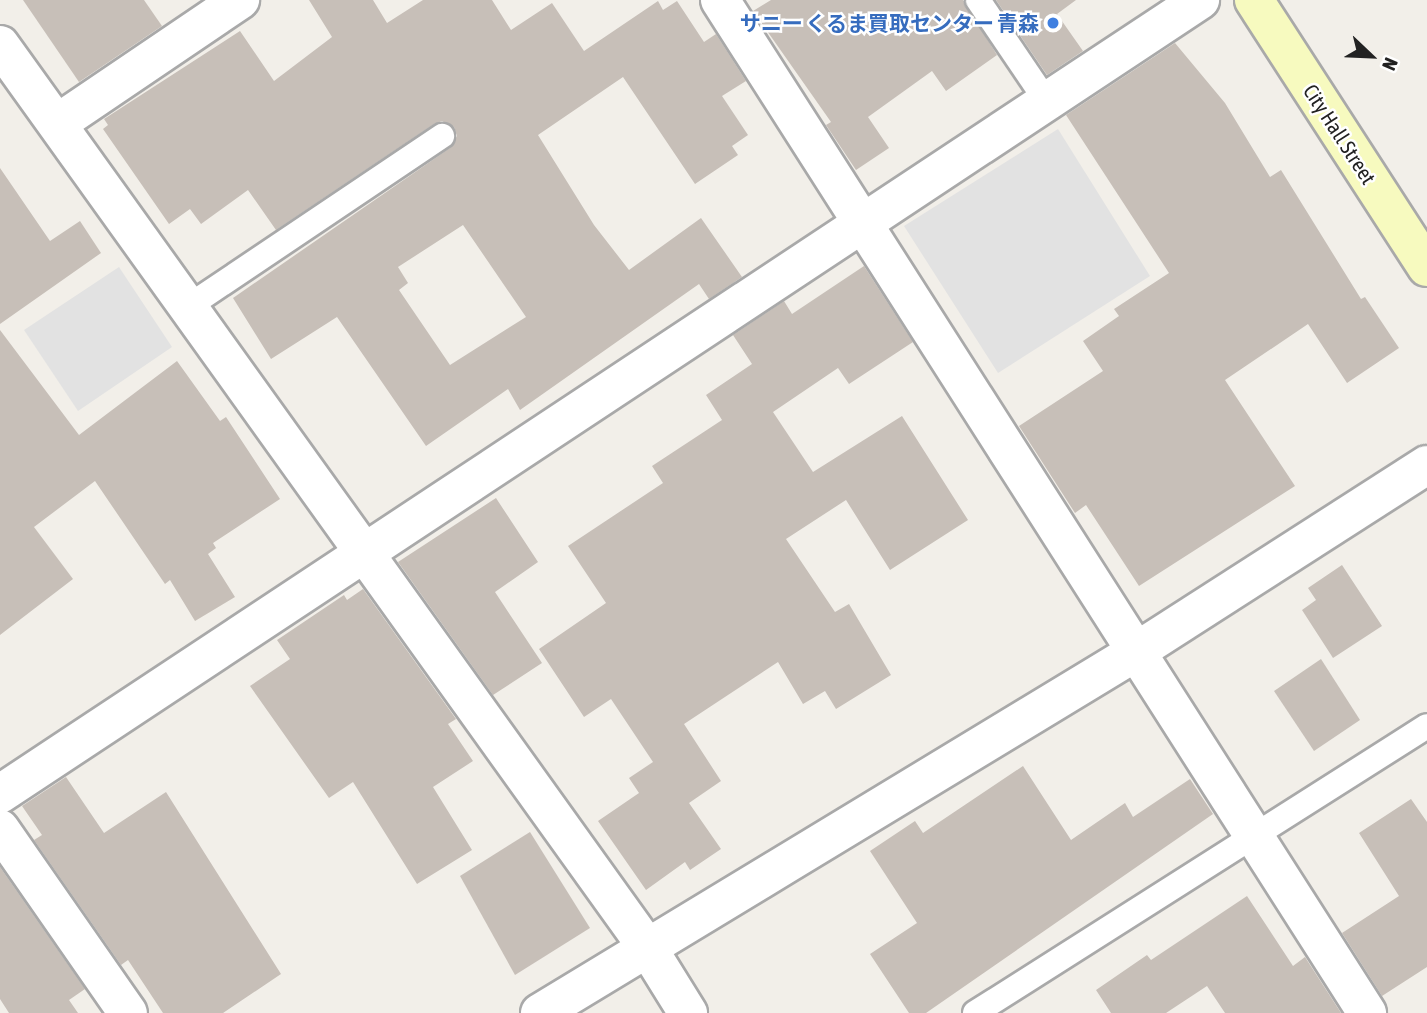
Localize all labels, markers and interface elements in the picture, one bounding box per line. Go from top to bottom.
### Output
place label: サニー くるま買取センター 青森 [739,10,1039,36]
marker: サニー くるま買取センター 青森 [1045,15,1061,31]
north arrow [1336,21,1406,91]
text: N [1378,55,1403,74]
street label: City Hall Street [1298,79,1382,189]

